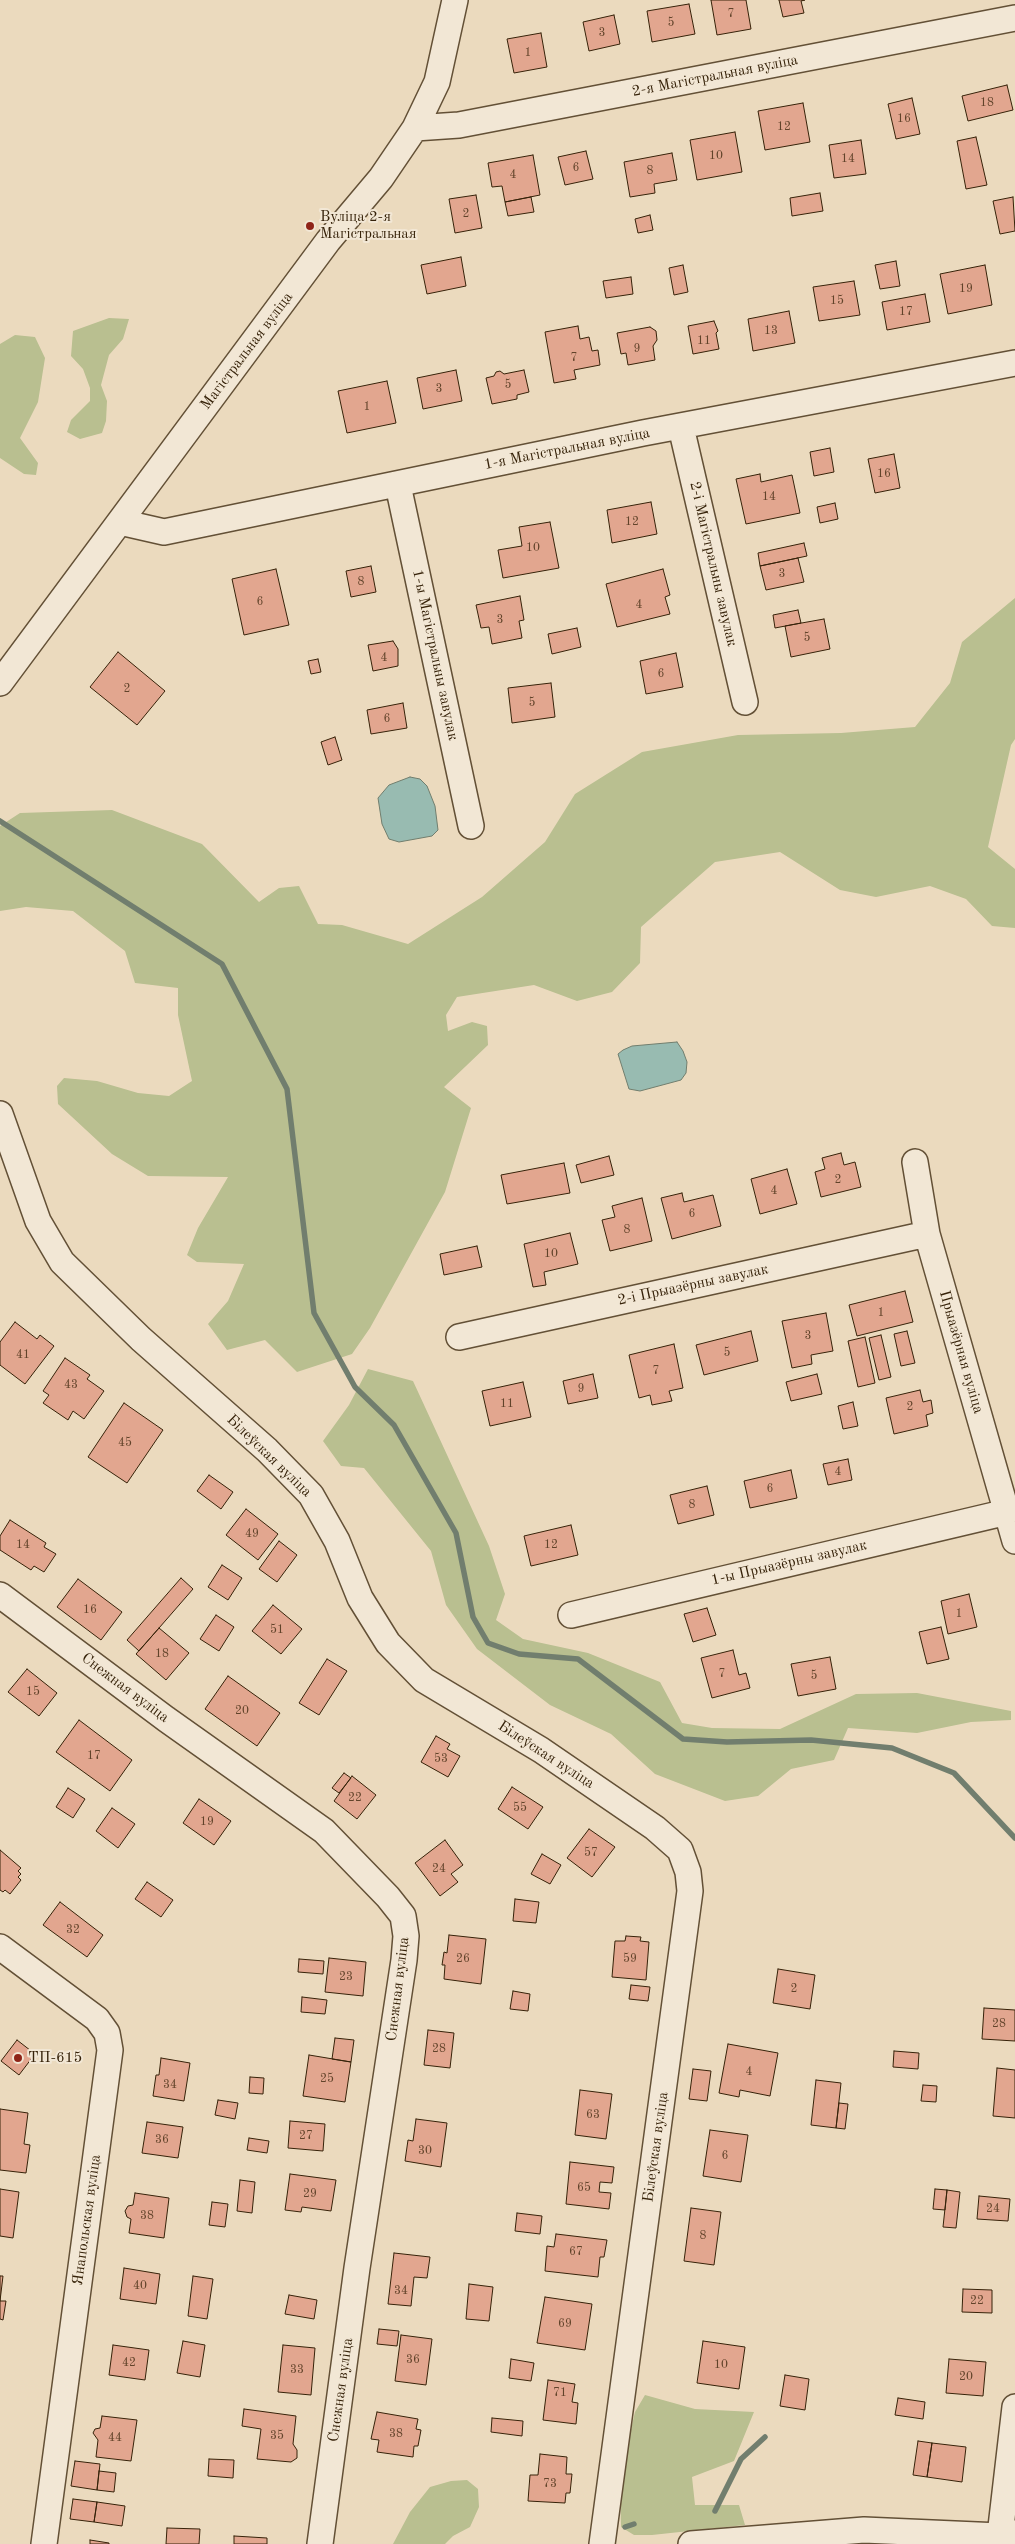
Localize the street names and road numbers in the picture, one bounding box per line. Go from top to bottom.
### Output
street label: 2-я Магістральная вуліца [631,51,799,101]
street label: Магістральная вуліца [197,289,297,413]
street label: 1-я Магістральная вуліца [483,424,651,474]
street label: 2-і Магістральны завулак [685,480,741,648]
street label: 1-ы Магістральны завулак [408,568,462,742]
street label: 2-і Прыазёрны завулак [616,1260,770,1310]
street label: Прыазёрная вуліца [935,1288,987,1416]
street label: Білеўская вуліца [223,1411,315,1501]
street label: 1-ы Прыазёрны завулак [709,1536,869,1590]
street label: Снежная вуліца [78,1649,172,1727]
street label: Білеўская вуліца [494,1717,598,1793]
street label: Снежная вуліца [383,1936,413,2042]
street label: Білеўская вуліца [639,2091,673,2203]
street label: Янапольская вуліца [69,2153,105,2287]
street label: Снежная вуліца [325,2337,357,2443]

